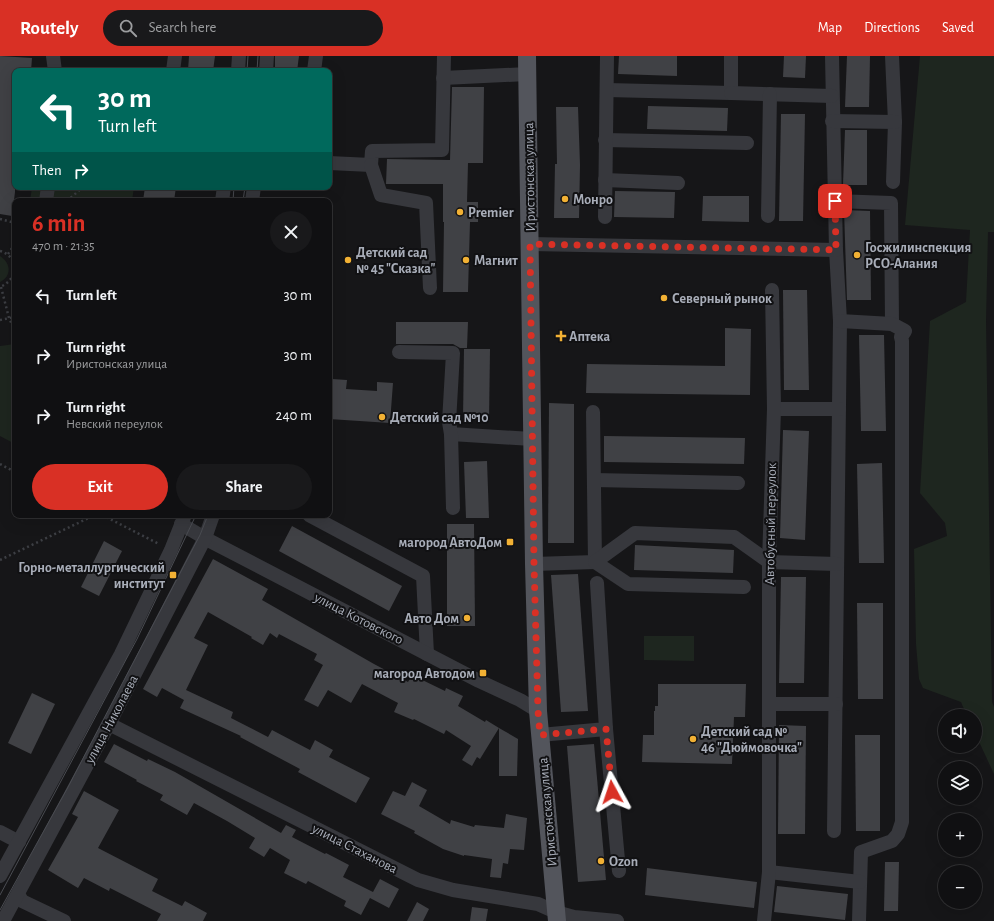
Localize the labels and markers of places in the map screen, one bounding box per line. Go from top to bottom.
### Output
pin [818,184,852,218]
place label: Монро [573,193,613,207]
marker: Монро [560,194,570,204]
place label: Premier [468,206,514,220]
marker: Premier [455,207,465,217]
place label: Госжилинспекция РСО-Алания [865,241,971,271]
place label: Детский сад № 45 "Сказка" [356,246,435,276]
marker: Госжилинспекция РСО-Алания [852,250,862,260]
place label: Магнит [474,254,518,268]
marker: Детский сад № 45 "Сказка" [343,255,353,265]
marker: Магнит [461,255,471,265]
place label: Северный рынок [672,292,772,306]
marker: Северный рынок [659,293,669,303]
place label: Аптека [569,330,611,344]
marker: Аптека [556,331,566,341]
place label: Детский сад №10 [390,411,489,425]
marker: Детский сад №10 [377,412,387,422]
place label: магород АвтоДом [399,536,502,550]
marker: магород АвтоДом [505,537,515,547]
place label: Горно-металлургический институт [18,561,166,591]
marker: Горно-металлургический институт [168,570,178,580]
place label: Авто Дом [404,612,459,626]
marker: Авто Дом [462,613,472,623]
place label: магород Автодом [374,667,475,681]
marker: магород Автодом [478,668,488,678]
place label: Детский сад № 46 "Дюймовочка" [701,725,802,755]
marker: Детский сад № 46 "Дюймовочка" [688,734,698,744]
place label: Ozon [609,855,638,869]
marker: Ozon [596,856,606,866]

